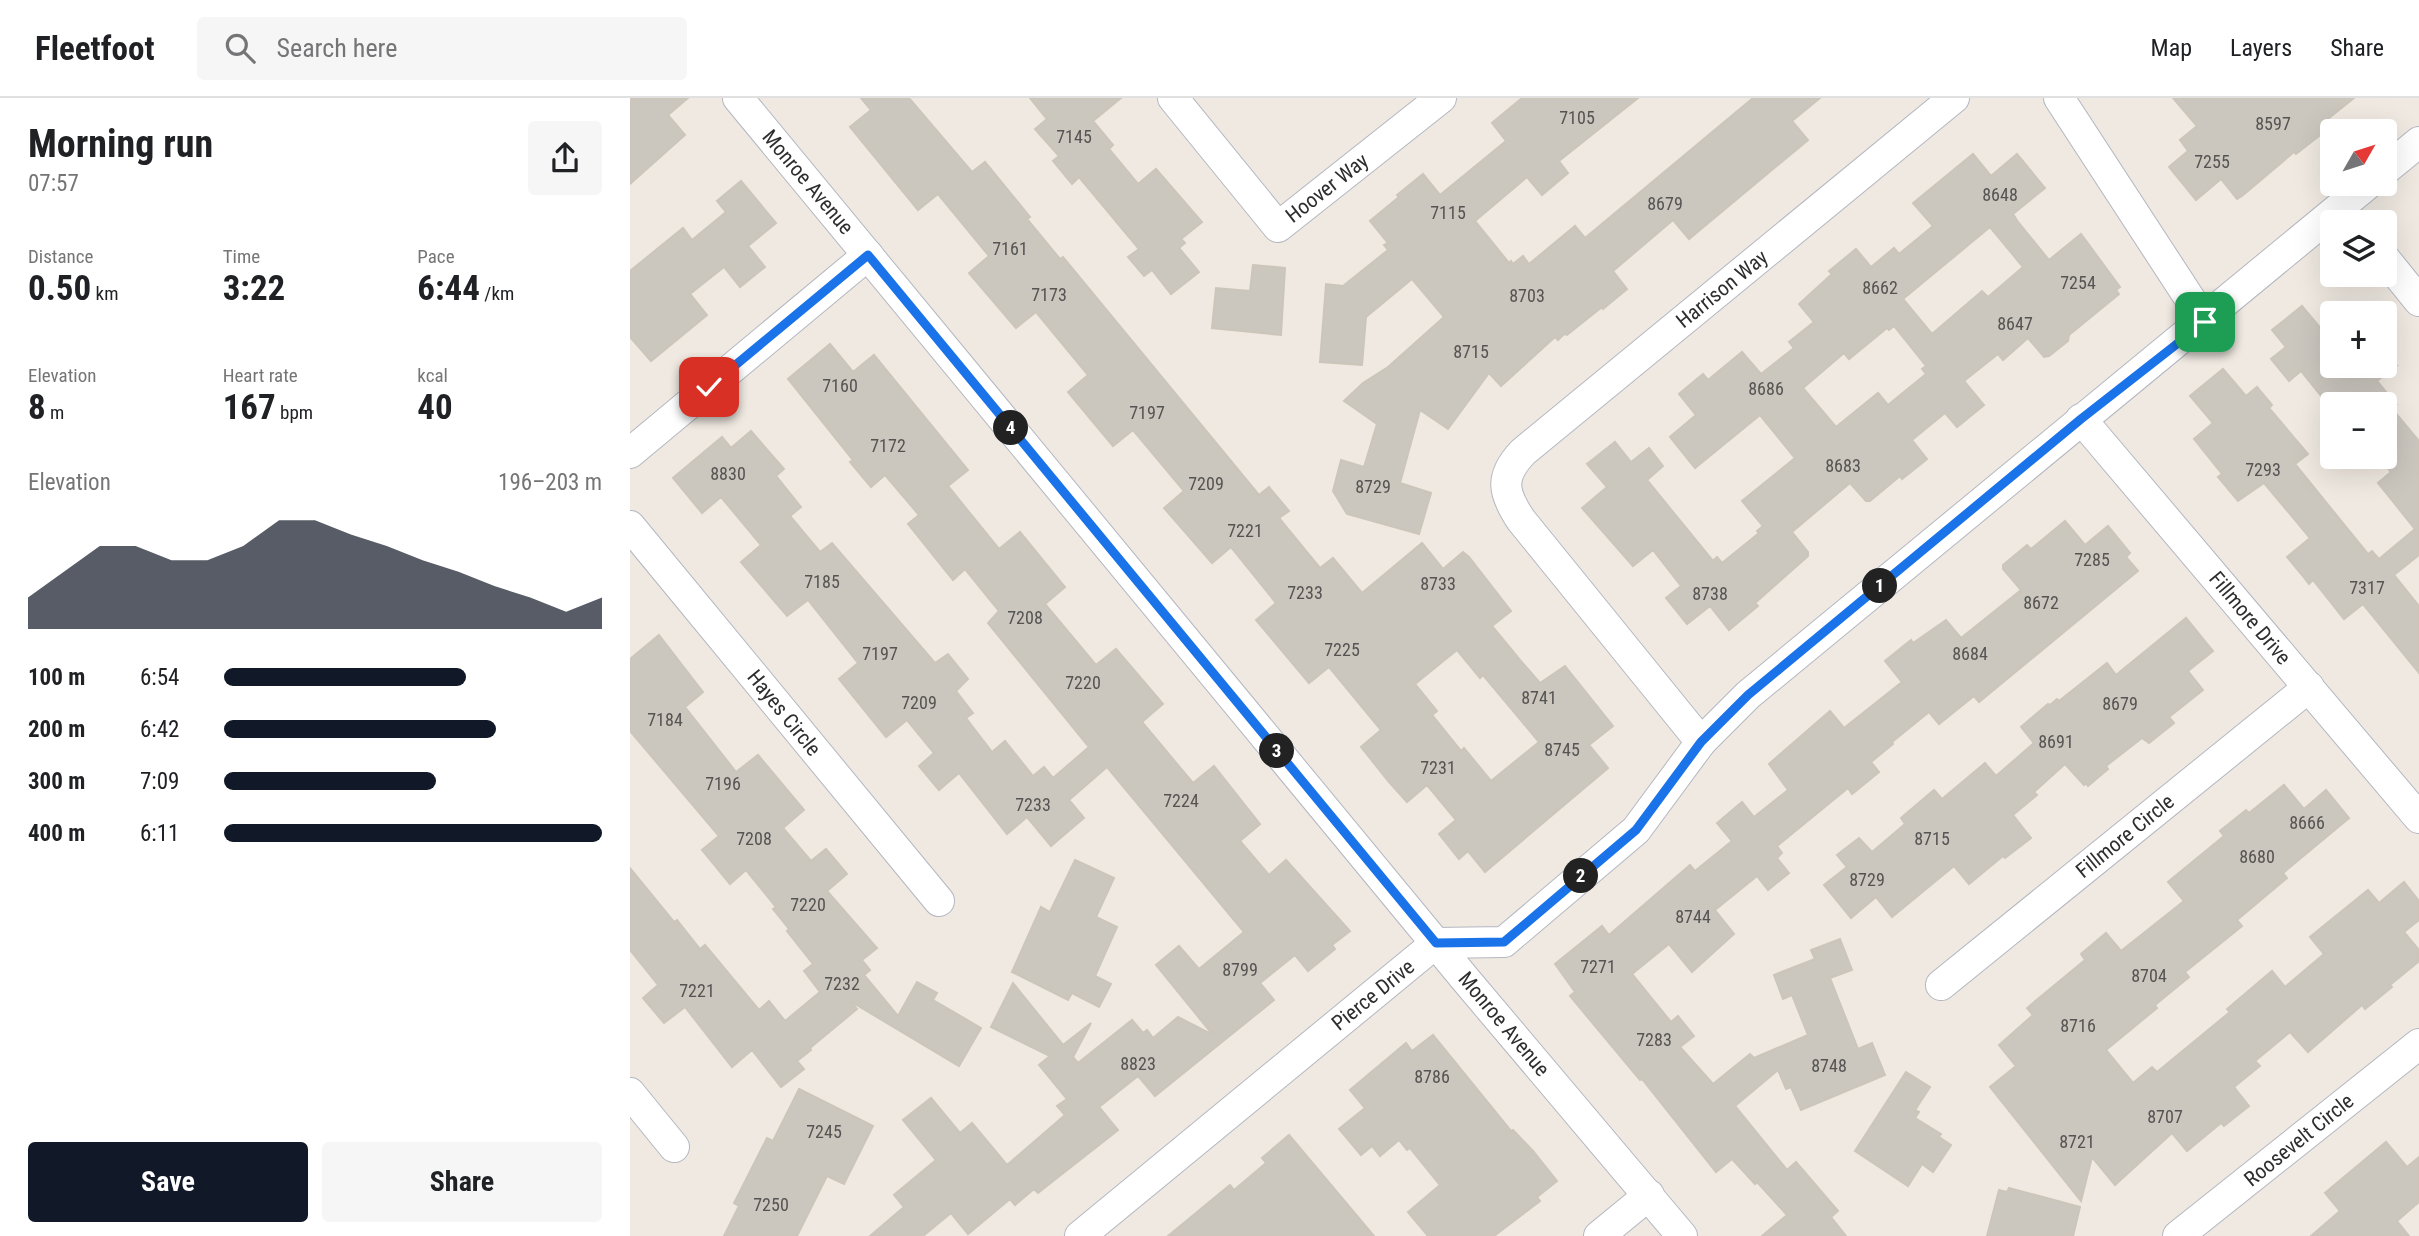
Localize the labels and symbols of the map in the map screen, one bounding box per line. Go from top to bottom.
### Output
house number: 7105 [1559,107,1595,128]
house number: 8597 [2255,113,2291,134]
north arrow [2320,119,2398,196]
street label: Monroe Avenue [758,125,859,239]
house number: 7145 [1056,126,1092,147]
street label: Hoover Way [1281,148,1373,228]
house number: 7255 [2194,151,2230,172]
house number: 8648 [1982,184,2018,205]
house number: 8679 [1647,193,1683,214]
house number: 7115 [1430,202,1466,223]
house number: 7161 [992,238,1028,259]
street label: Harrison Way [1672,245,1773,333]
house number: 7254 [2060,272,2096,293]
house number: 8662 [1862,277,1898,298]
house number: 7173 [1031,284,1067,305]
house number: 8703 [1509,285,1545,306]
pin [2175,292,2235,352]
house number: 8647 [1997,313,2033,334]
house number: 8715 [1453,341,1489,362]
pin [679,357,739,417]
house number: 7160 [822,375,858,396]
house number: 8686 [1748,378,1784,399]
house number: 7197 [1129,402,1165,423]
pin: 4 [994,410,1028,446]
house number: 7172 [870,435,906,456]
house number: 8683 [1825,455,1861,476]
house number: 7293 [2245,459,2281,480]
house number: 8830 [710,463,746,484]
house number: 7209 [1188,473,1224,494]
house number: 8729 [1355,476,1391,497]
house number: 7221 [1227,520,1263,541]
house number: 7285 [2074,549,2110,570]
street label: Fillmore Drive [2204,567,2296,669]
pin: 1 [1862,568,1898,603]
house number: 7185 [804,571,840,592]
house number: 8733 [1420,573,1456,594]
house number: 7317 [2349,577,2385,598]
house number: 7233 [1287,582,1323,603]
house number: 8738 [1692,583,1728,604]
house number: 8672 [2023,592,2059,613]
house number: 7208 [1007,607,1043,628]
house number: 7225 [1324,639,1360,660]
house number: 7197 [862,643,898,664]
house number: 8684 [1952,643,1988,664]
street label: Hayes Circle [742,665,826,761]
house number: 7220 [1065,672,1101,693]
house number: 8741 [1521,687,1557,708]
house number: 7209 [901,692,937,713]
house number: 8679 [2102,693,2138,714]
house number: 7184 [647,709,683,730]
house number: 8691 [2038,731,2074,752]
pin: 3 [1260,734,1294,768]
house number: 8745 [1544,739,1580,760]
house number: 7231 [1420,757,1456,778]
house number: 7196 [705,773,741,794]
street label: Fillmore Circle [2071,789,2179,883]
house number: 7224 [1163,790,1199,811]
house number: 7233 [1015,794,1051,815]
house number: 8666 [2289,812,2325,833]
house number: 7208 [736,828,772,849]
house number: 8715 [1914,828,1950,849]
house number: 8680 [2239,846,2275,867]
pin: 2 [1564,858,1598,894]
house number: 8729 [1849,869,1885,890]
house number: 7220 [790,894,826,915]
house number: 8744 [1675,906,1711,927]
street label: Pierce Drive [1327,954,1419,1035]
house number: 7271 [1580,956,1616,977]
house number: 8799 [1222,959,1258,980]
house number: 8704 [2131,965,2167,986]
street label: Monroe Avenue [1454,967,1555,1081]
house number: 7232 [824,973,860,994]
house number: 7221 [679,980,715,1001]
house number: 8716 [2060,1015,2096,1036]
house number: 7283 [1636,1029,1672,1050]
house number: 8823 [1120,1053,1156,1074]
house number: 8748 [1811,1055,1847,1076]
house number: 8786 [1414,1066,1450,1087]
street label: Roosevelt Circle [2240,1089,2358,1191]
house number: 8707 [2147,1106,2183,1127]
house number: 7245 [806,1121,842,1142]
house number: 8721 [2059,1131,2095,1152]
house number: 7250 [753,1194,789,1215]

